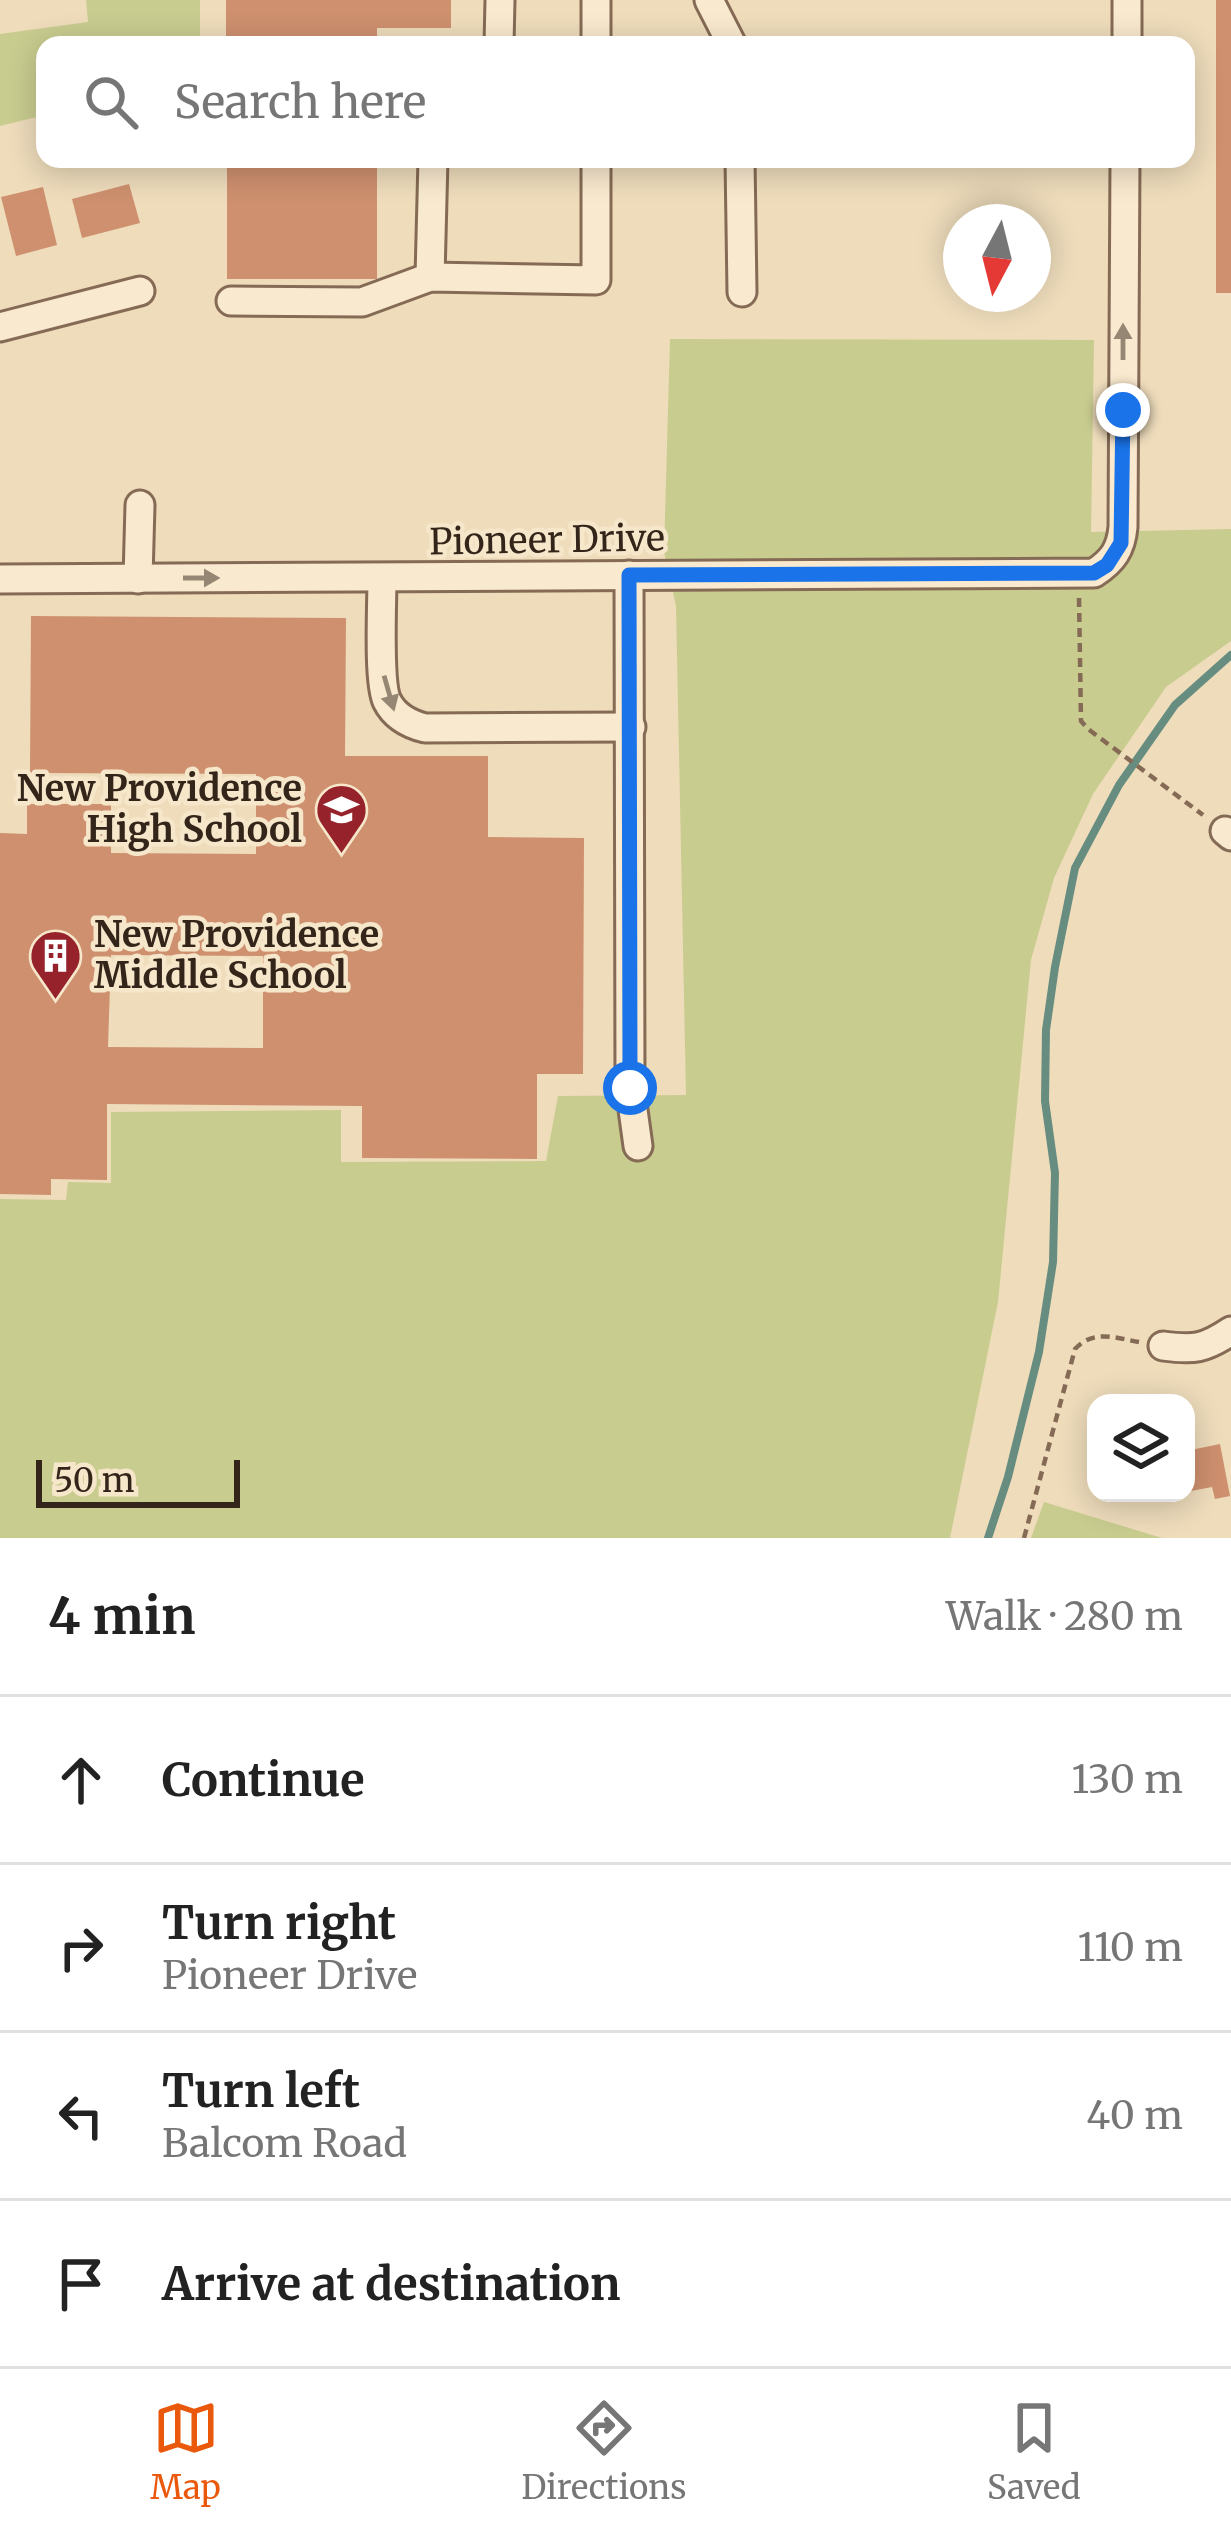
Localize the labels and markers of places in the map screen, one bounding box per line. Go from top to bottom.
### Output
place label: New Providence High School [17,766,302,852]
school or university icon: New Providence High School [313,781,369,855]
place label: New Providence Middle School [94,912,379,998]
building icon: New Providence Middle School [27,927,83,1001]

